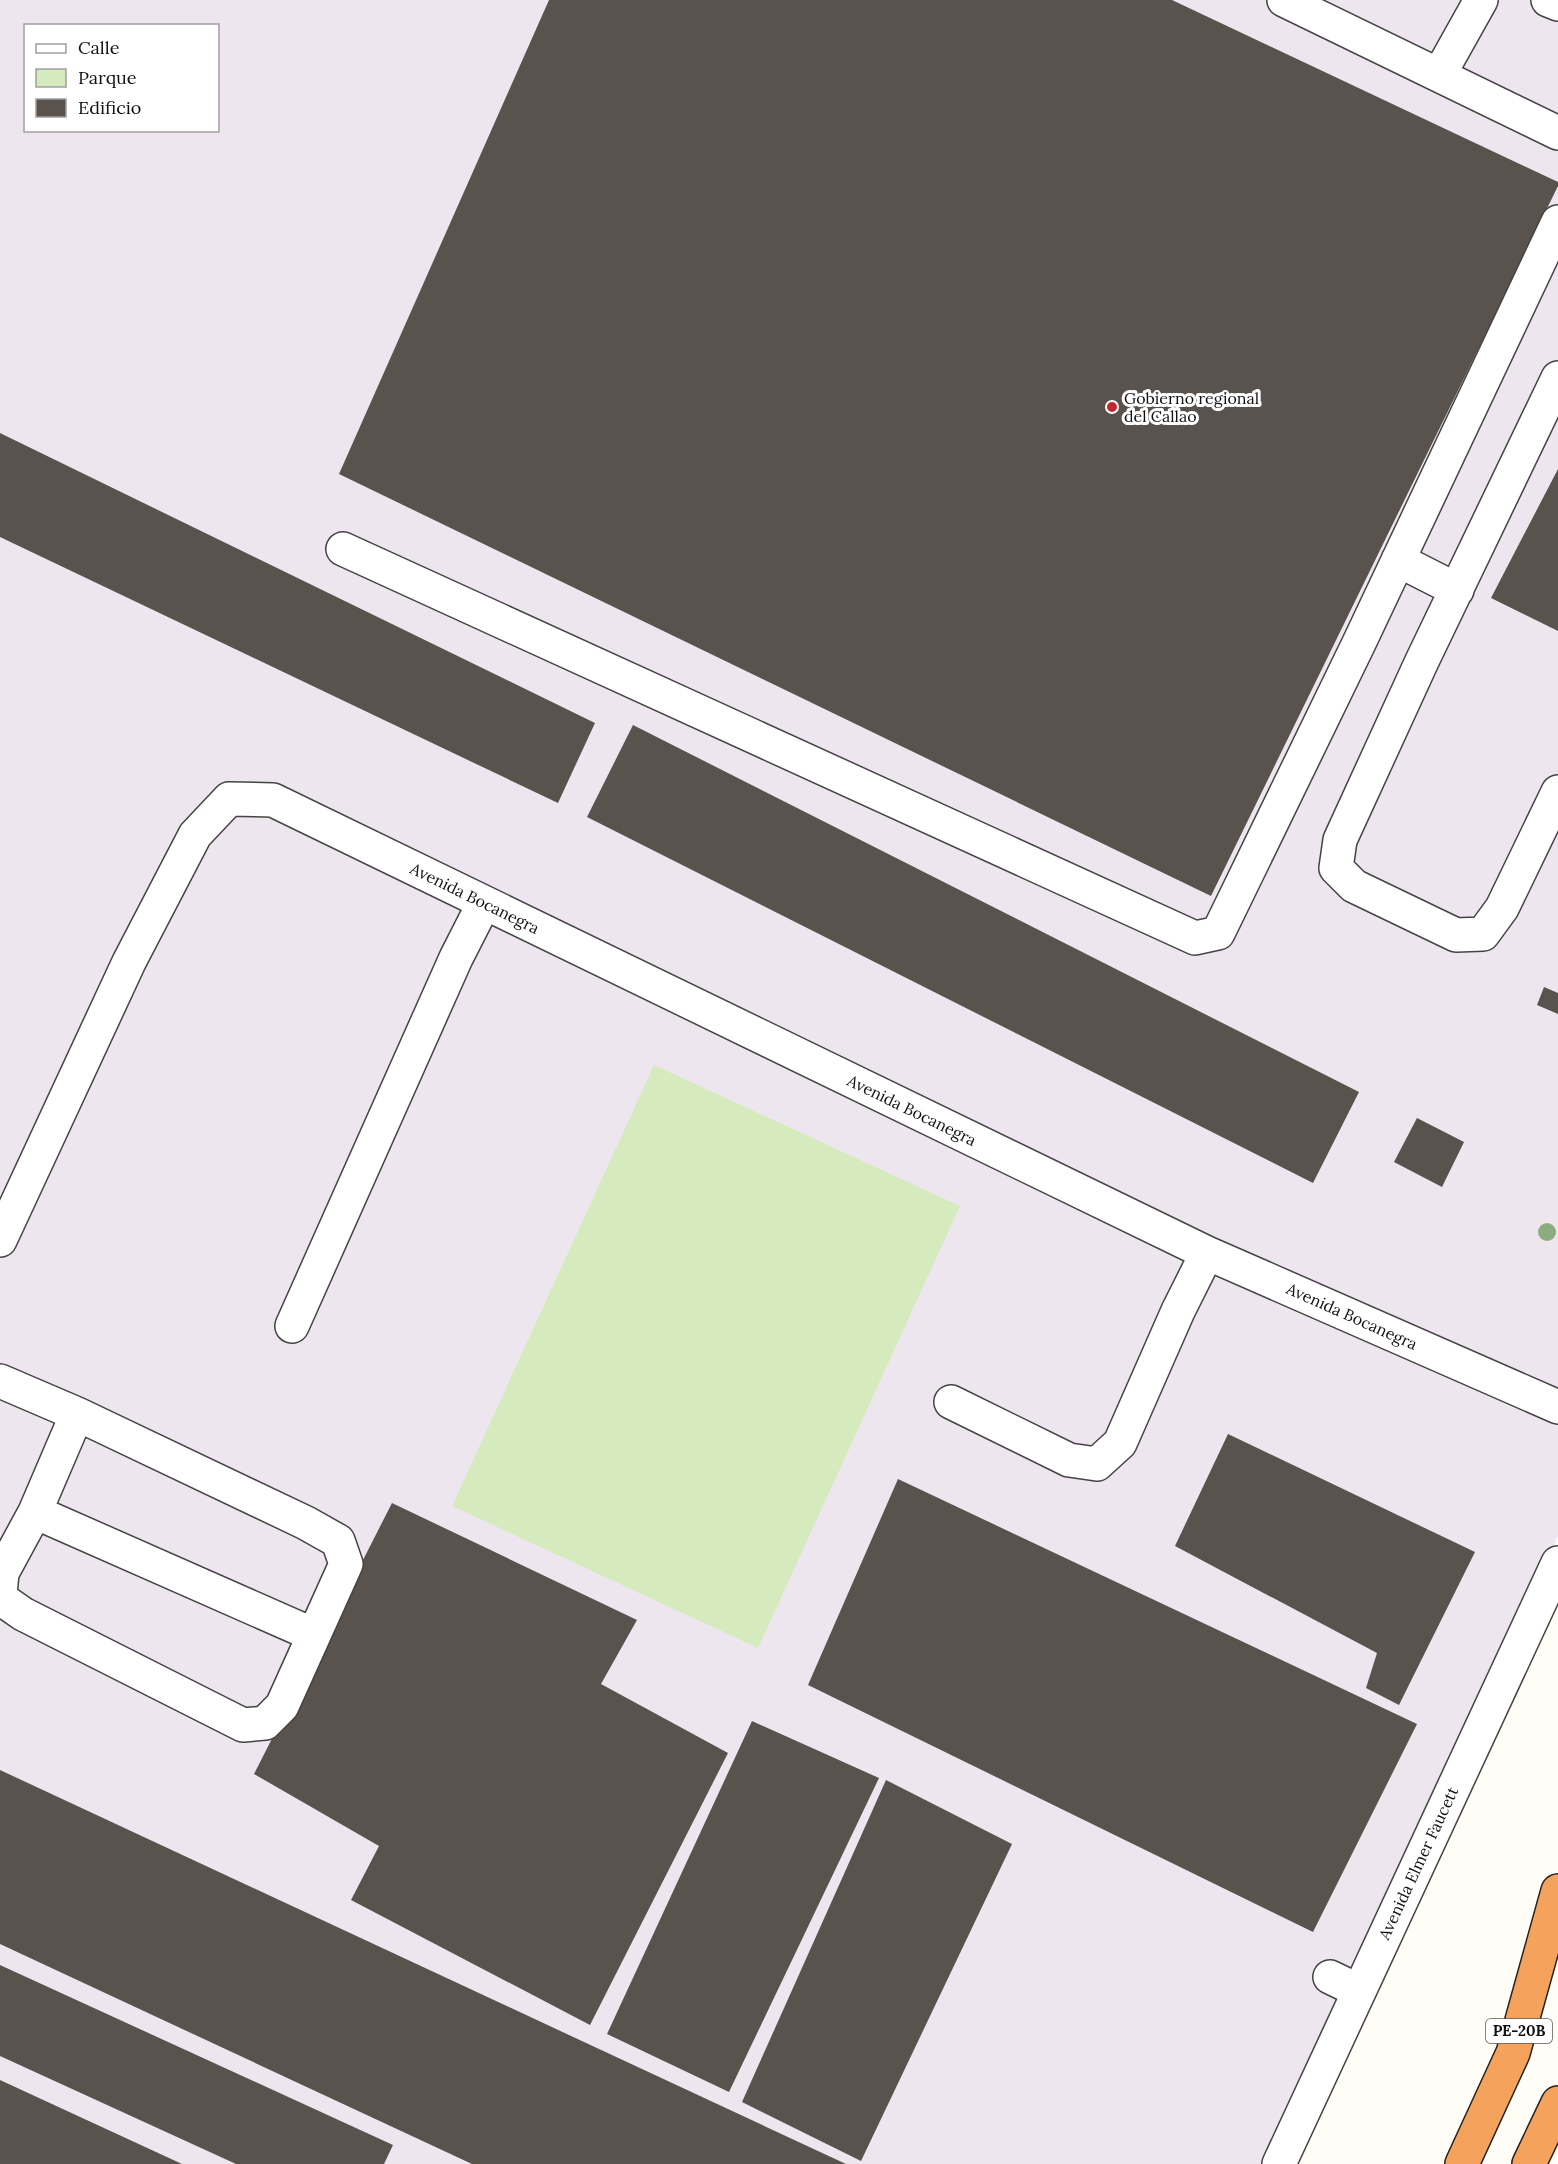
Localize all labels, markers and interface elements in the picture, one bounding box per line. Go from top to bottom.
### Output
legend [24,24,219,132]
text: Calle [78,36,120,59]
text: Parque [78,66,137,89]
text: Edificio [78,96,141,119]
place label: Gobierno regional del Callao [1124,388,1259,426]
marker: Gobierno regional del Callao [1105,400,1119,414]
street label: Avenida Bocanegra [406,858,543,938]
street label: Avenida Bocanegra [843,1070,980,1150]
street label: Avenida Bocanegra [1283,1278,1420,1354]
street label: Avenida Elmer Faucett [1373,1783,1463,1944]
road number: PE-20B [1486,2019,1552,2043]

